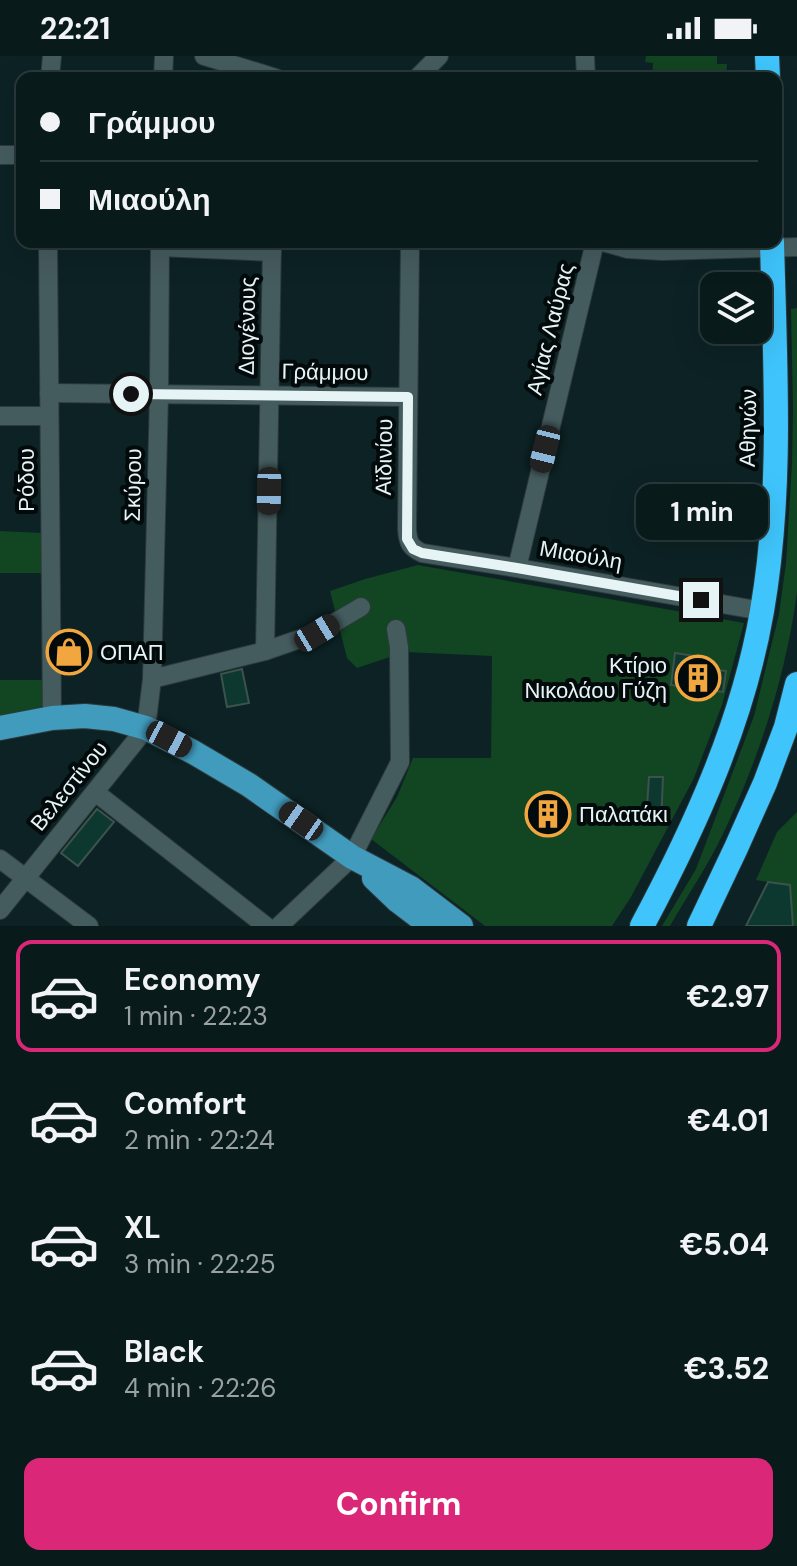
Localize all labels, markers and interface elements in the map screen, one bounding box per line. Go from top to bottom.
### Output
text: 22:21 [40,9,110,48]
text: Γράμμου [88,103,216,142]
text: Μιαούλη [88,180,211,219]
street label: Αγίας Λαύρας [520,260,580,398]
map controls [700,272,772,344]
button: layers [700,272,772,344]
street label: Διογένους [232,277,262,375]
street label: Γράμμου [281,357,369,387]
route start [113,376,149,412]
street label: Αθηνών [733,389,763,467]
street label: Αϊδινίου [369,418,399,496]
car [528,423,562,475]
street label: Ρόδου [12,448,41,512]
street label: Σκύρου [118,448,148,522]
car [257,467,281,515]
callout: 1 min [635,484,767,540]
text: 1 min [670,495,734,529]
street label: Μιαούλη [537,533,625,577]
route end [683,582,719,618]
car [290,610,344,656]
shop icon: ΟΠΑΠ [45,628,93,676]
place label: ΟΠΑΠ [100,638,164,667]
place label: Κτίριο Νικολάου Γύζη [524,651,667,705]
building icon: Κτίριο Νικολάου Γύζη [674,654,722,702]
car [142,717,196,761]
street label: Βελεστίνου [24,735,114,837]
building icon: Παλατάκι [524,790,572,838]
car [274,797,328,845]
place label: Παλατάκι [579,800,668,829]
icon: car [28,960,100,1032]
text: Economy [124,960,261,999]
text: €2.97 [686,977,769,1016]
text: 1 min · 22:23 [124,999,268,1033]
icon: car [28,1084,100,1156]
text: Comfort [124,1084,247,1123]
text: €4.01 [687,1101,769,1140]
text: 2 min · 22:24 [124,1123,275,1157]
icon: car [28,1208,100,1280]
text: XL [124,1208,161,1247]
text: €5.04 [680,1225,769,1264]
text: 3 min · 22:25 [124,1247,276,1281]
icon: car [28,1332,100,1404]
text: Black [124,1332,204,1371]
text: €3.52 [684,1349,769,1388]
text: 4 min · 22:26 [124,1371,277,1405]
button: Confirm [24,1458,773,1550]

